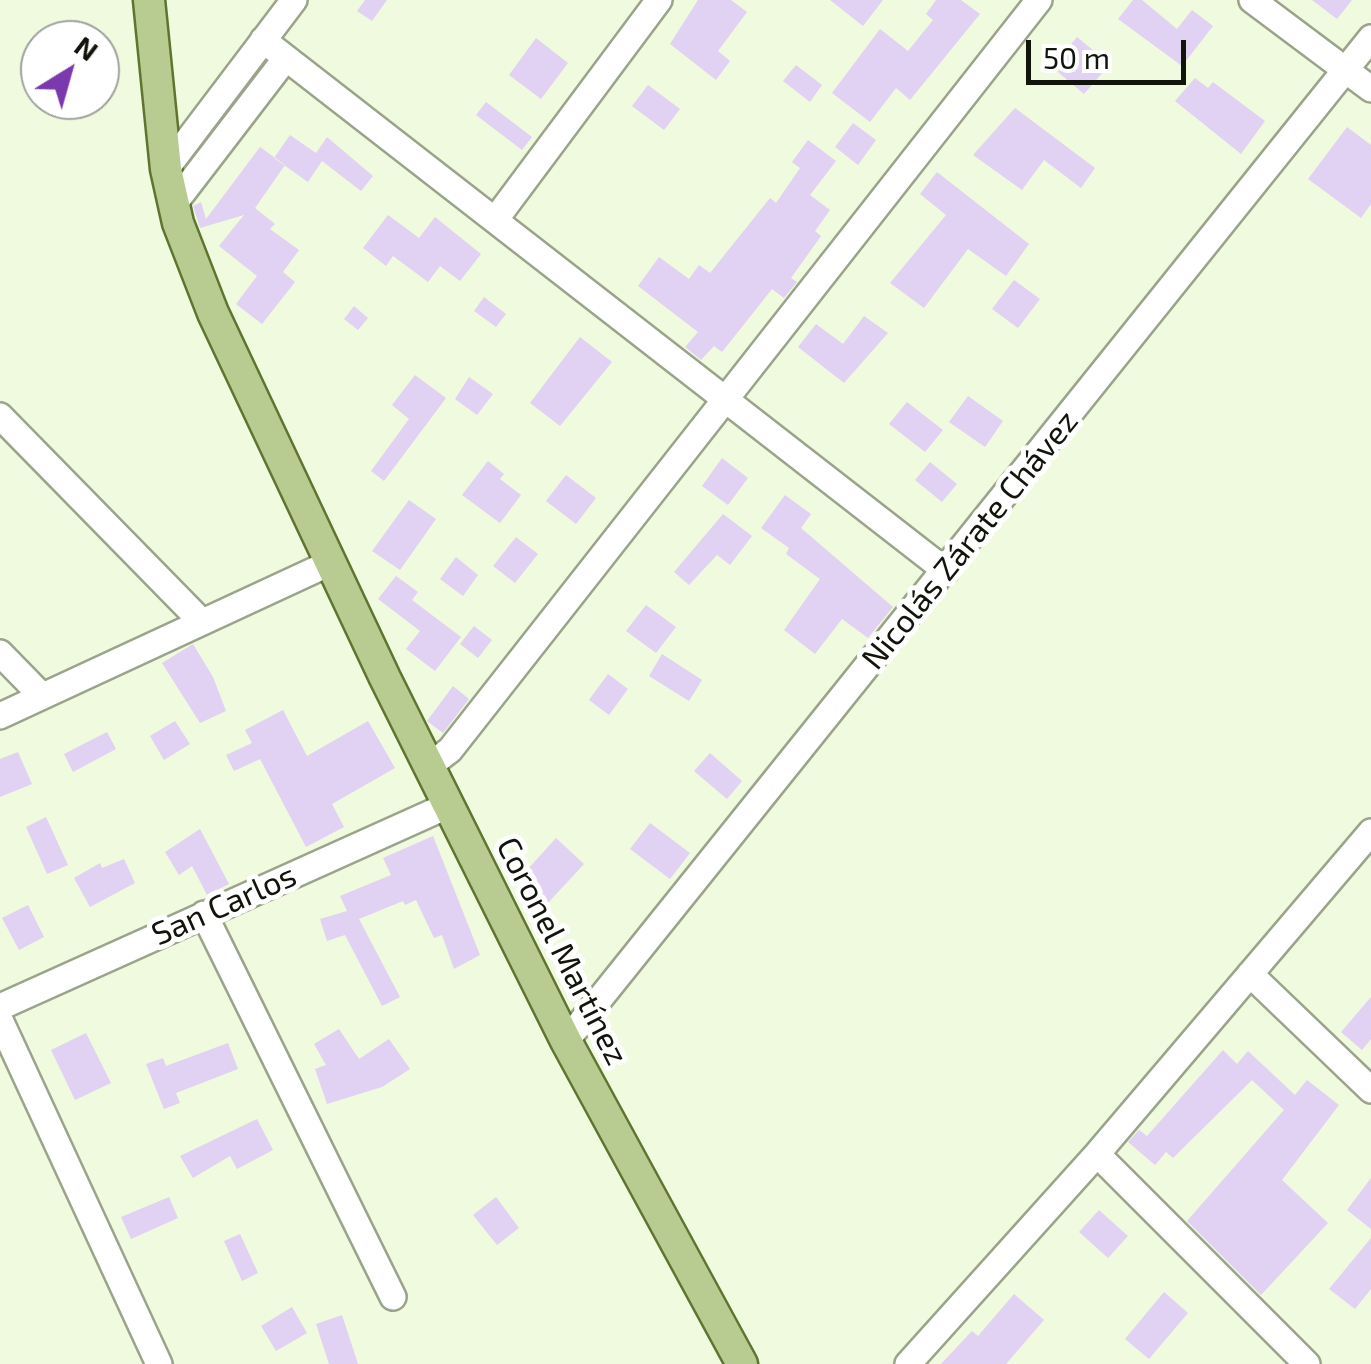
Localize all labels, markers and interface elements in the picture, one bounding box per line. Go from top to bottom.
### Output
north arrow [20,20,120,120]
scale bar [1031,20,1191,82]
text: N [69,28,105,67]
text: 50 m [1043,39,1110,75]
street label: Nicolás Zárate Chávez [854,403,1086,677]
street label: Coronel Martínez [488,831,636,1071]
street label: San Carlos [146,856,302,954]

